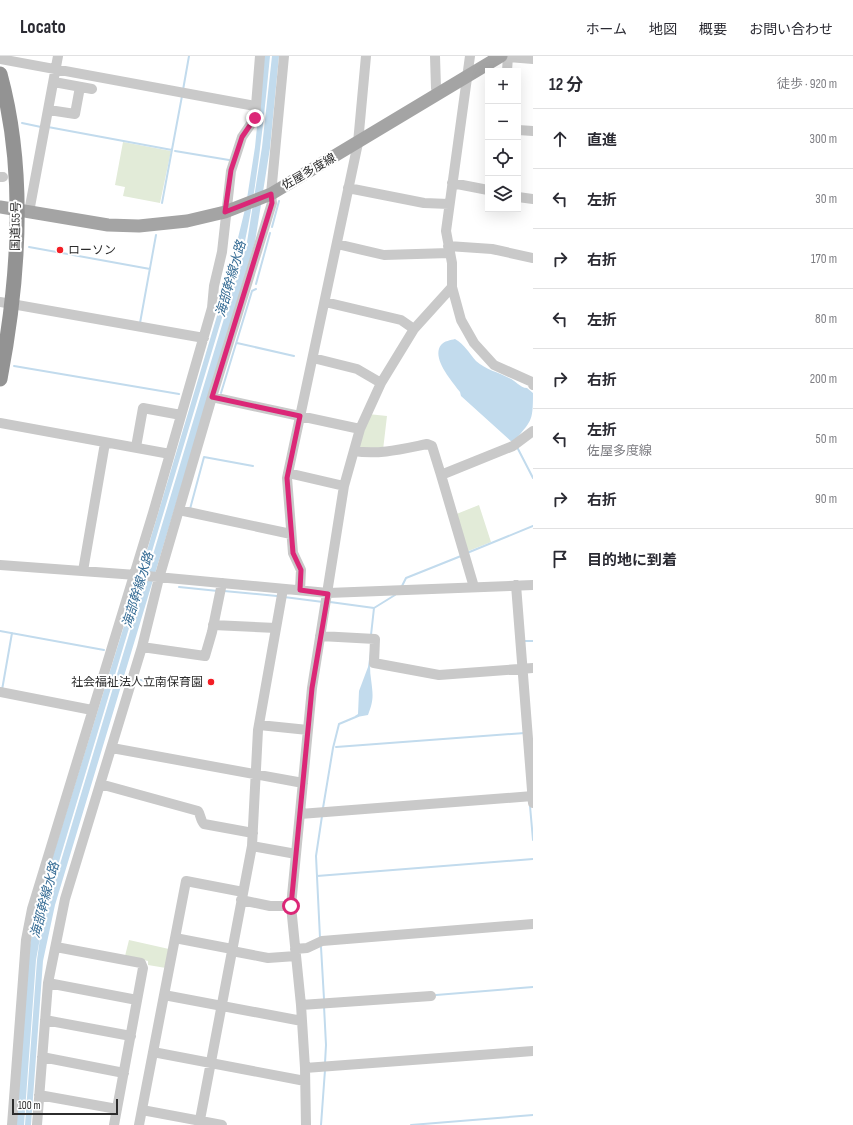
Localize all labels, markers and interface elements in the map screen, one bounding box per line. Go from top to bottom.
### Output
text: Locato [20,16,66,39]
text: ホーム [585,21,627,38]
text: 地図 [649,21,677,38]
text: 概要 [699,21,727,38]
text: お問い合わせ [749,21,833,38]
map controls [485,68,521,212]
button: + [485,68,521,104]
text: 12 分 [549,75,583,95]
text: 徒歩 · 920 m [777,76,837,92]
button: − [485,104,521,140]
route end [246,109,264,127]
icon: ahead [549,128,571,150]
text: 直進 [587,131,617,150]
text: 300 m [810,131,837,147]
button: locate [485,140,521,176]
street label: 佐屋多度線 [279,151,339,193]
button: layers [485,176,521,212]
icon: left [549,188,571,210]
text: 左折 [587,191,617,210]
text: 30 m [815,191,837,207]
street label: 国道155号 [8,201,24,251]
water label: 海部幹線水路 [213,238,250,319]
place label: ローソン [68,243,116,258]
marker: ローソン [55,245,65,255]
icon: right [549,248,571,270]
text: 右折 [587,251,617,270]
text: 170 m [811,251,837,267]
icon: left [549,308,571,330]
text: 左折 [587,311,617,330]
text: 80 m [815,311,837,327]
icon: right [549,368,571,390]
text: 右折 [587,371,617,390]
text: 200 m [810,371,837,387]
text: 左折 [587,421,617,440]
icon: left [549,428,571,450]
text: 50 m [816,431,837,447]
text: 佐屋多度線 [587,443,652,459]
icon: right [549,488,571,510]
text: 右折 [587,491,617,510]
text: 90 m [815,491,837,507]
icon: arrive [549,548,571,570]
water label: 海部幹線水路 [119,549,157,630]
text: 目的地に到着 [587,551,677,570]
place label: 社会福祉法人立南保育園 [71,675,203,690]
marker: 社会福祉法人立南保育園 [206,677,216,687]
water label: 海部幹線水路 [27,859,63,940]
route start [282,897,300,915]
scale bar [12,1097,118,1116]
text: 100 m [18,1099,40,1112]

